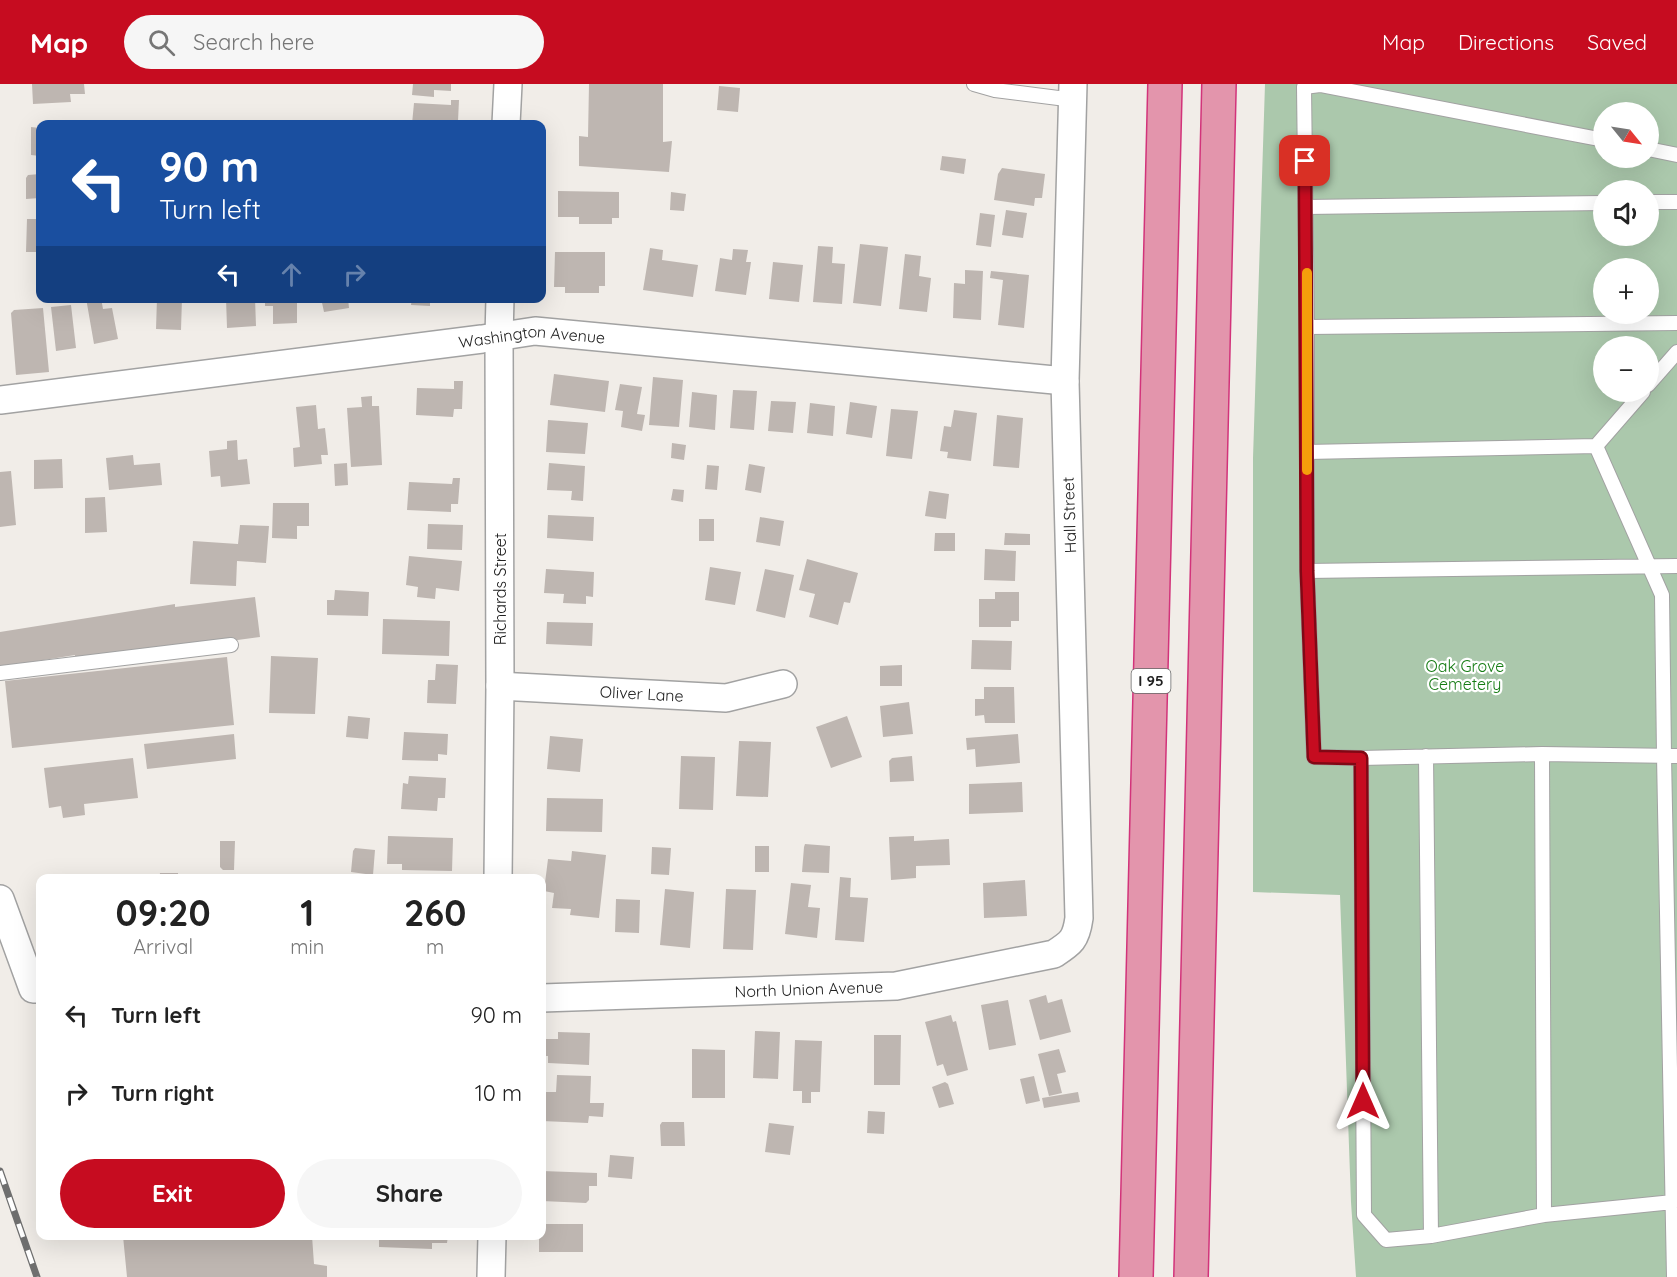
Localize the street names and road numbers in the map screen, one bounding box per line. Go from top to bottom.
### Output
street label: Washington Avenue [457,321,606,352]
street label: Hall Street [1058,476,1080,554]
street label: Richards Street [490,533,510,645]
road number: I 95 [1132,669,1170,693]
street label: Oliver Lane [599,681,684,706]
street label: North Union Avenue [734,976,883,1001]

